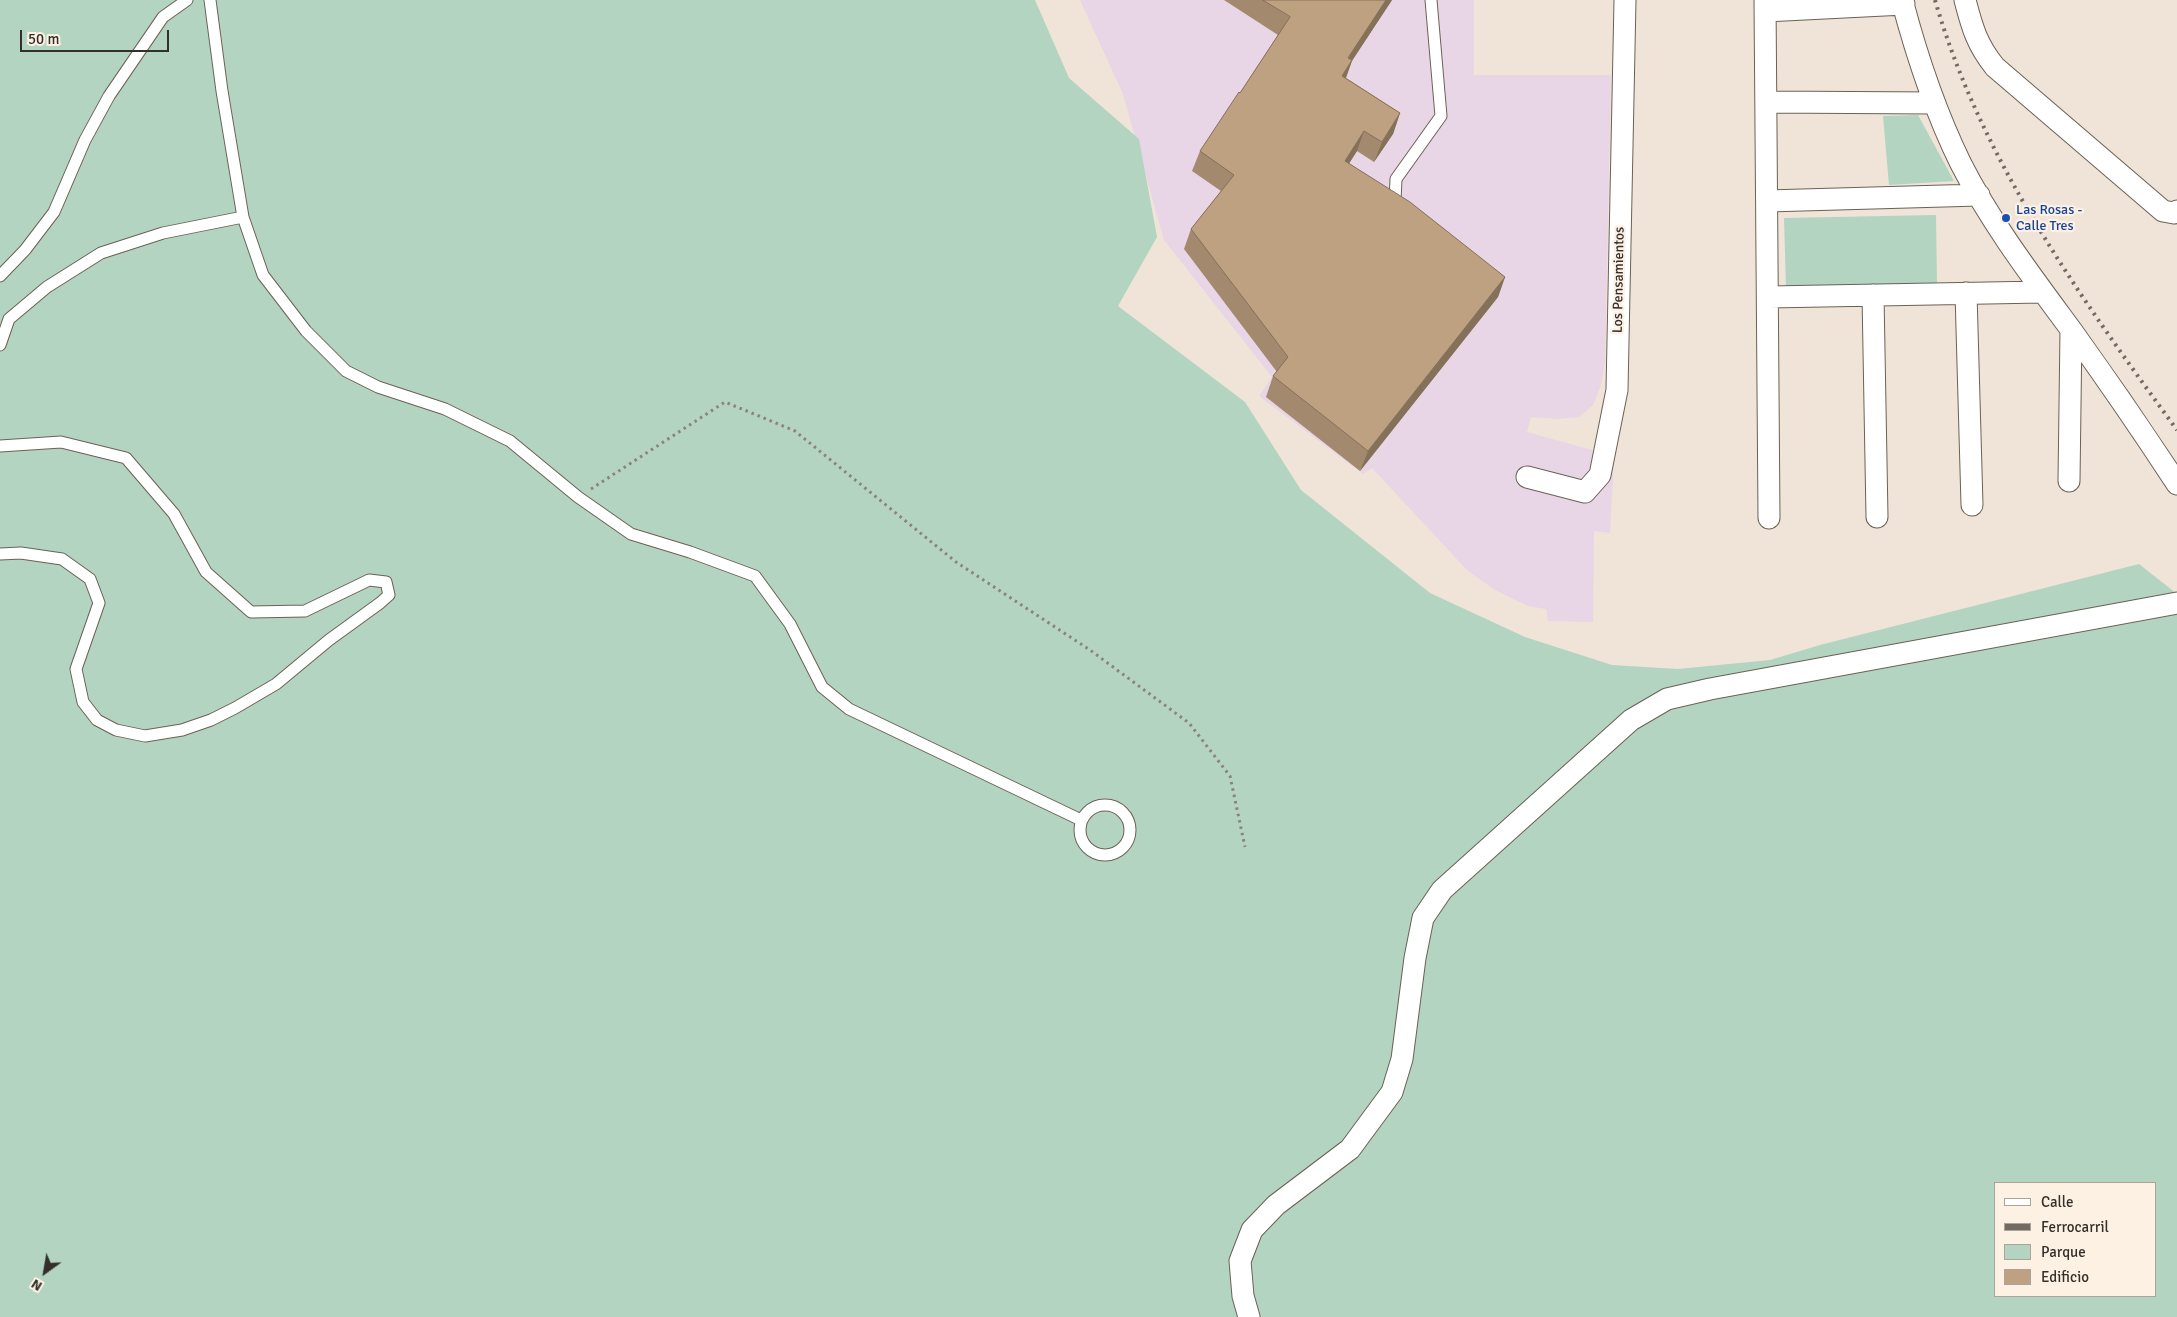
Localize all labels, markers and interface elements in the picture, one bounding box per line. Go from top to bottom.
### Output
scale bar [22,20,171,52]
text: 50 m [28,30,59,48]
place label: Las Rosas - Calle Tres [2016,202,2082,234]
marker: Las Rosas - Calle Tres [2000,212,2012,224]
street label: Los Pensamientos [1610,227,1628,333]
legend [1994,1182,2157,1297]
text: Calle [2041,1193,2074,1211]
text: Ferrocarril [2041,1218,2109,1236]
text: Parque [2041,1243,2086,1261]
north arrow [20,1247,70,1297]
text: Edificio [2041,1268,2089,1286]
text: N [28,1275,45,1295]

